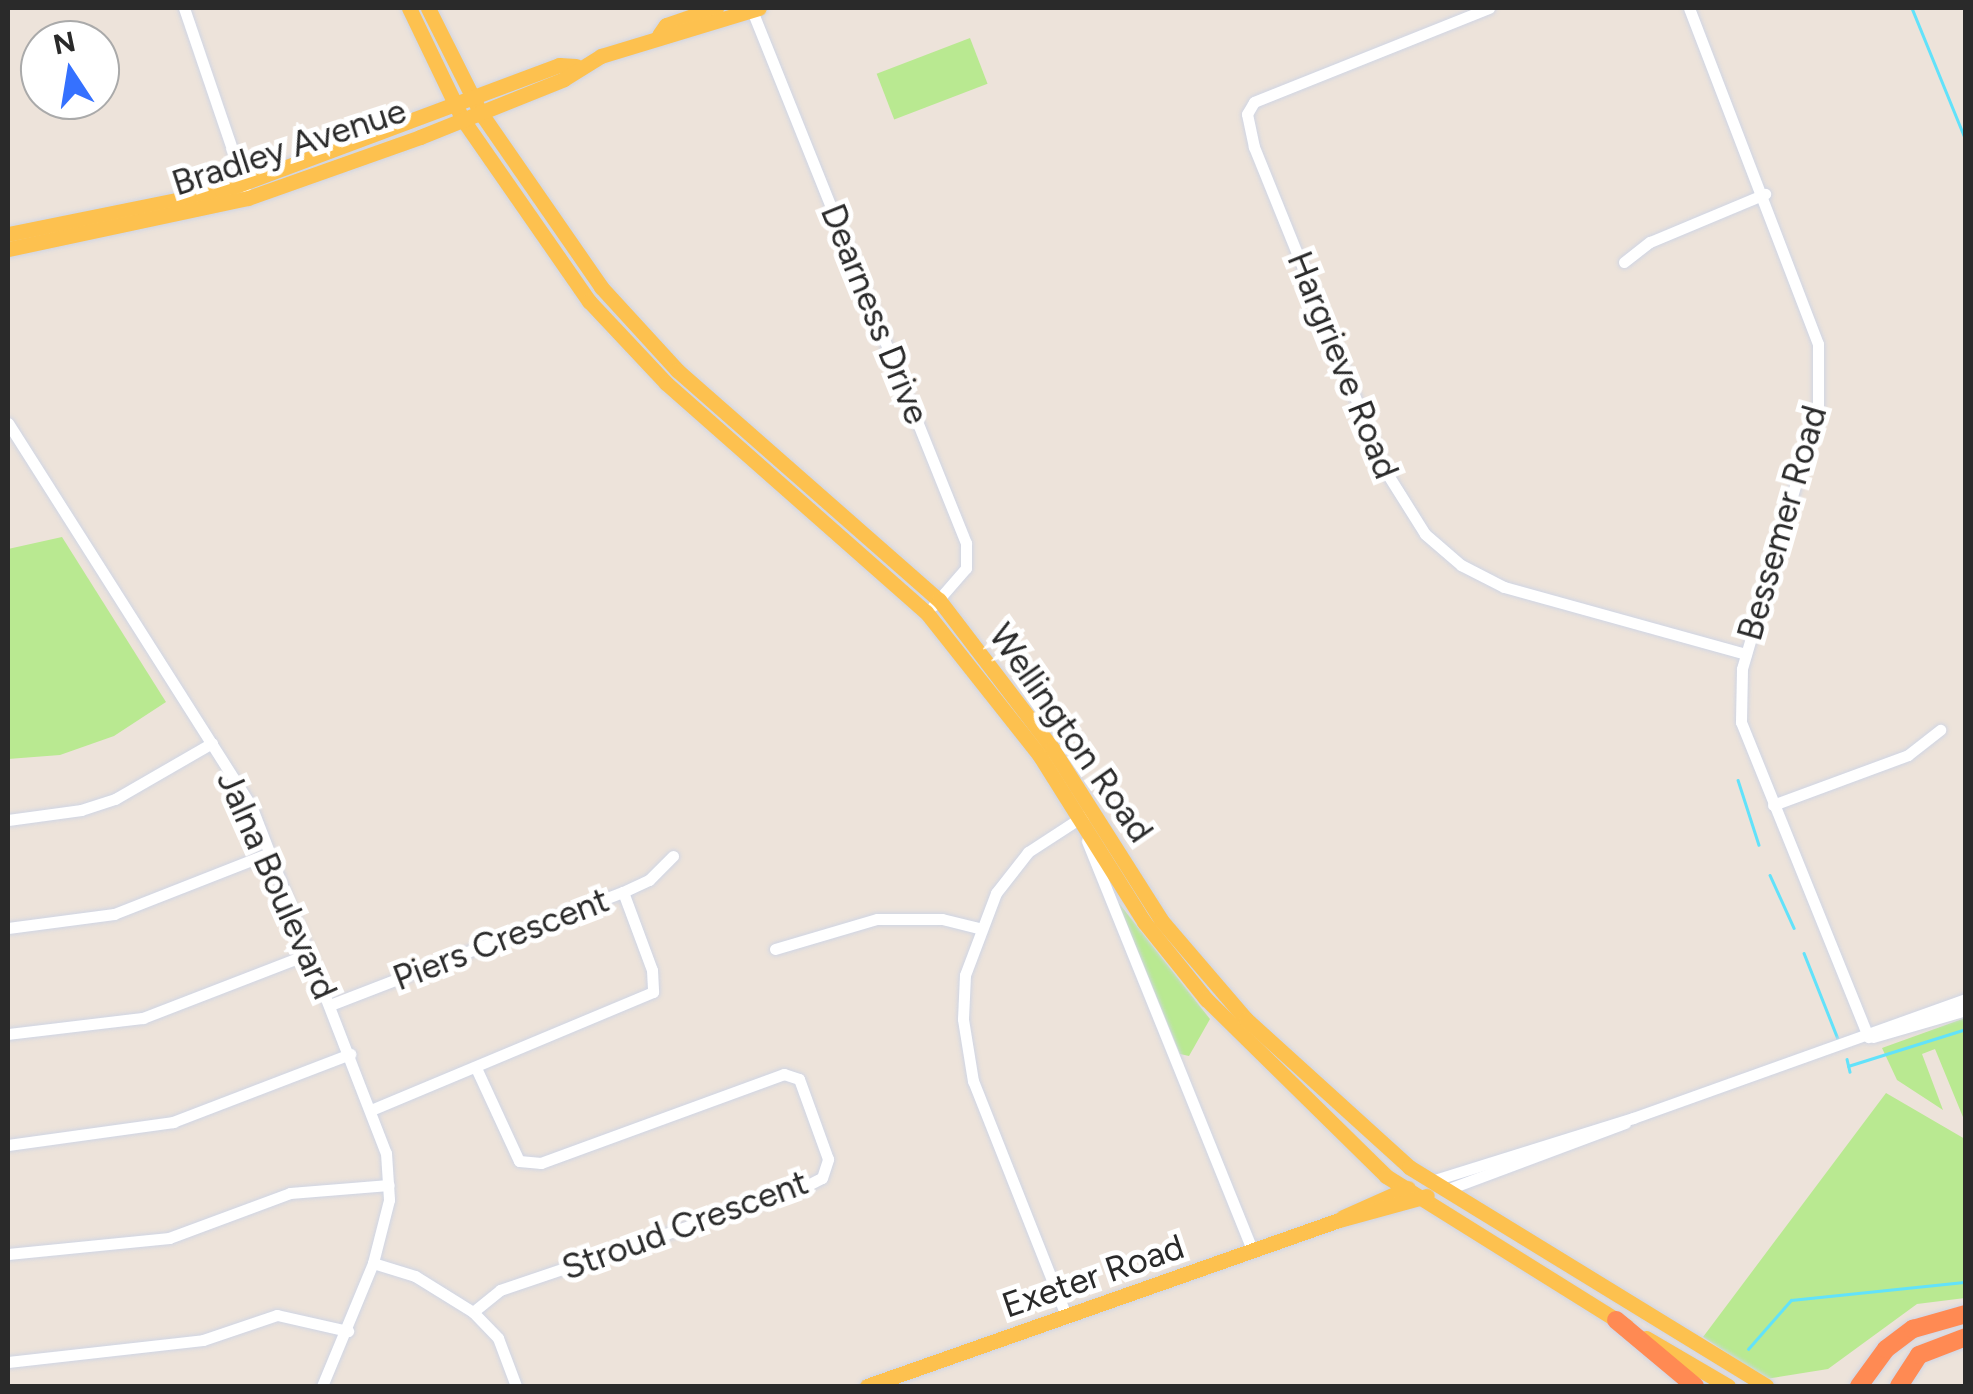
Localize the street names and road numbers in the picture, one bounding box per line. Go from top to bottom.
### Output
street label: Bradley Avenue [167,89,411,205]
street label: Dearness Drive [812,198,938,430]
street label: Hargrieve Road [1278,245,1408,485]
street label: Bessemer Road [1728,401,1836,645]
street label: Wellington Road [980,616,1162,850]
street label: Jalna Boulevard [208,764,346,1006]
street label: Piers Crescent [387,879,615,999]
street label: Stroud Crescent [556,1161,814,1289]
street label: Exeter Road [997,1225,1189,1327]

